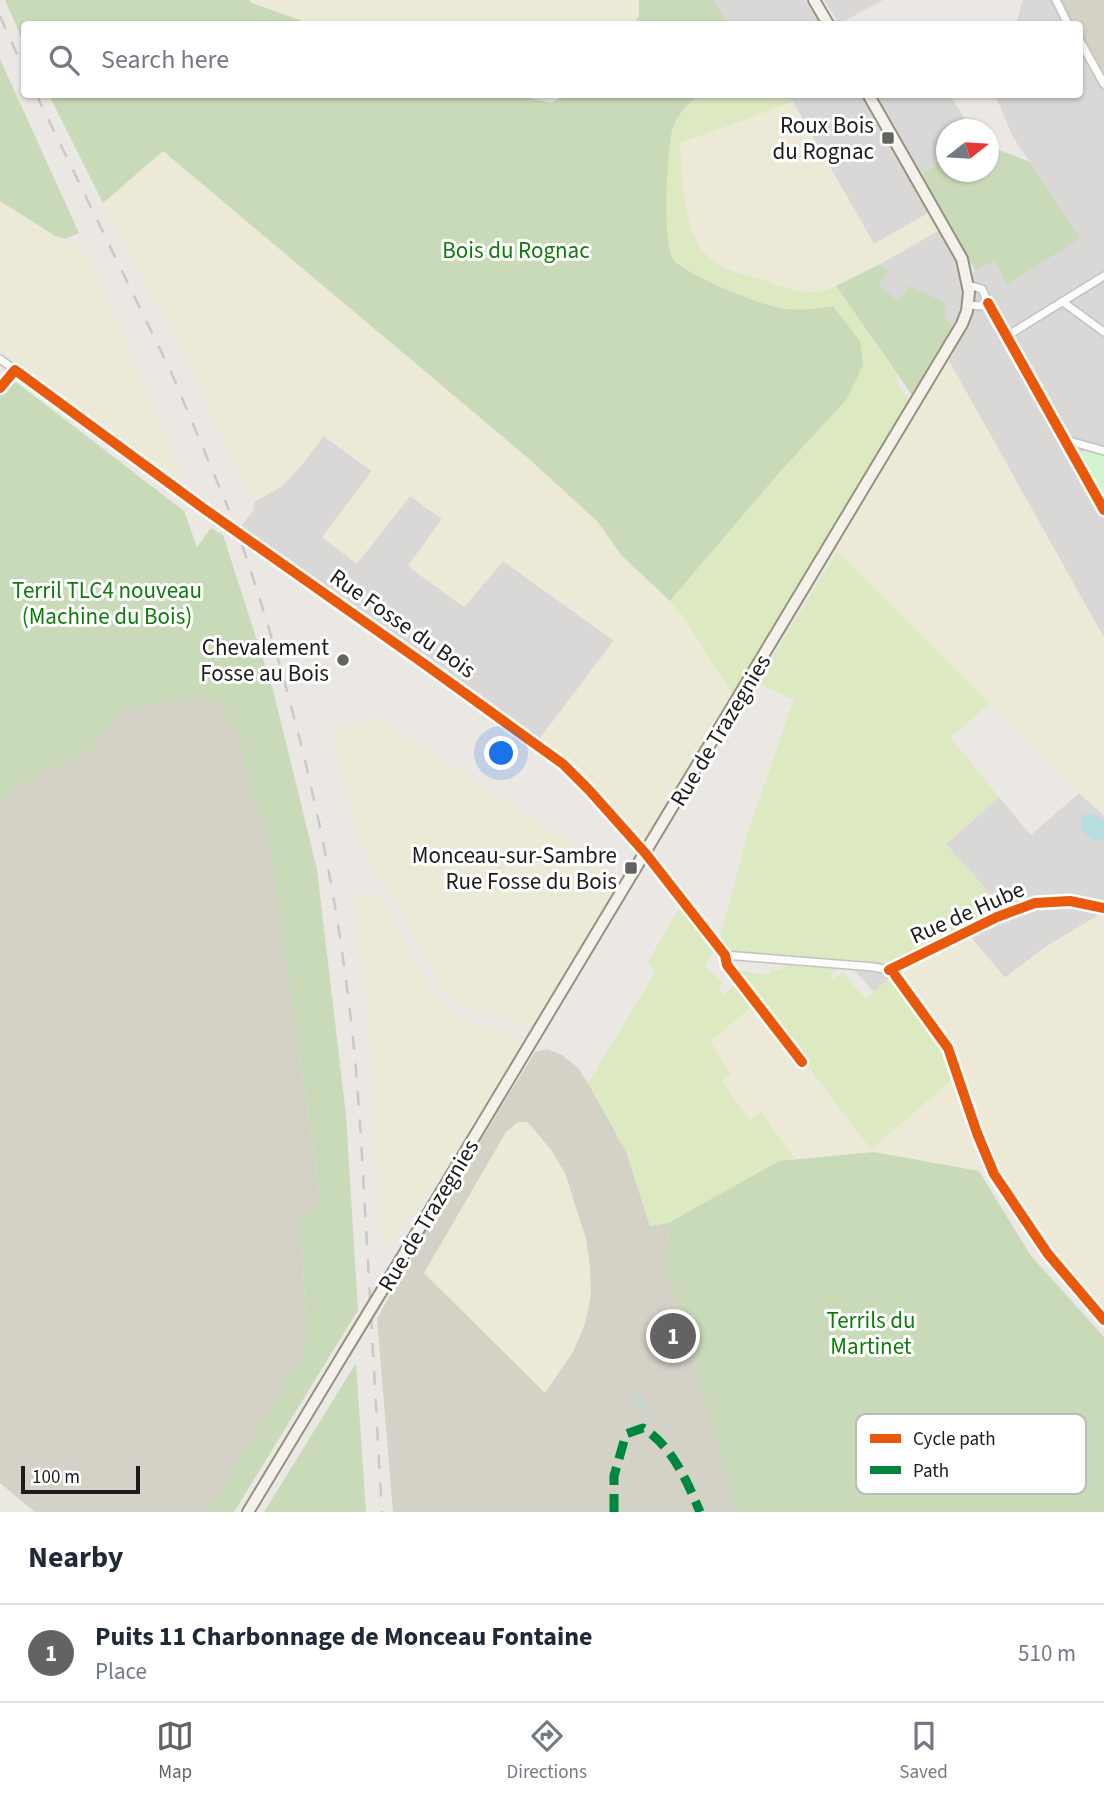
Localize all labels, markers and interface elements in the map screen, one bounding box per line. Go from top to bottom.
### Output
search box [21,21,1083,98]
icon: search [45,41,83,79]
text: Search here [101,41,229,78]
place label: Roux Bois du Rognac [773,109,874,168]
north arrow [936,119,999,182]
marker: Roux Bois du Rognac [880,130,896,146]
park label: Bois du Rognac [442,234,590,267]
street label: Rue Fosse du Bois [323,561,482,686]
park label: Terril TLC4 nouveau (Machine du Bois) [12,574,202,633]
place label: Chevalement Fosse au Bois [200,631,329,690]
street label: Rue de Trazegnies [662,648,779,813]
marker: Chevalement Fosse au Bois [335,652,351,668]
your location [484,736,518,770]
place label: Monceau-sur-Sambre Rue Fosse du Bois [412,839,617,898]
marker: Monceau-sur-Sambre Rue Fosse du Bois [623,860,639,876]
street label: Rue de Hube [905,873,1030,952]
street label: Rue de Trazegnies [370,1133,487,1298]
park label: Terrils du Martinet [826,1304,916,1363]
pin: 1 [650,1310,696,1362]
legend [856,1414,1086,1494]
text: Cycle path [913,1426,995,1453]
text: Path [913,1458,949,1485]
scale bar [21,1463,140,1495]
text: 100 m [32,1464,80,1491]
text: Nearby [28,1536,123,1579]
text: Puits 11 Charbonnage de Monceau Fontaine [95,1618,592,1655]
text: 1 [45,1637,57,1670]
text: 510 m [1018,1637,1076,1670]
text: Place [95,1655,147,1688]
tab: Map [156,1717,194,1786]
tab: Directions [507,1717,587,1786]
tab: Saved [899,1717,948,1786]

